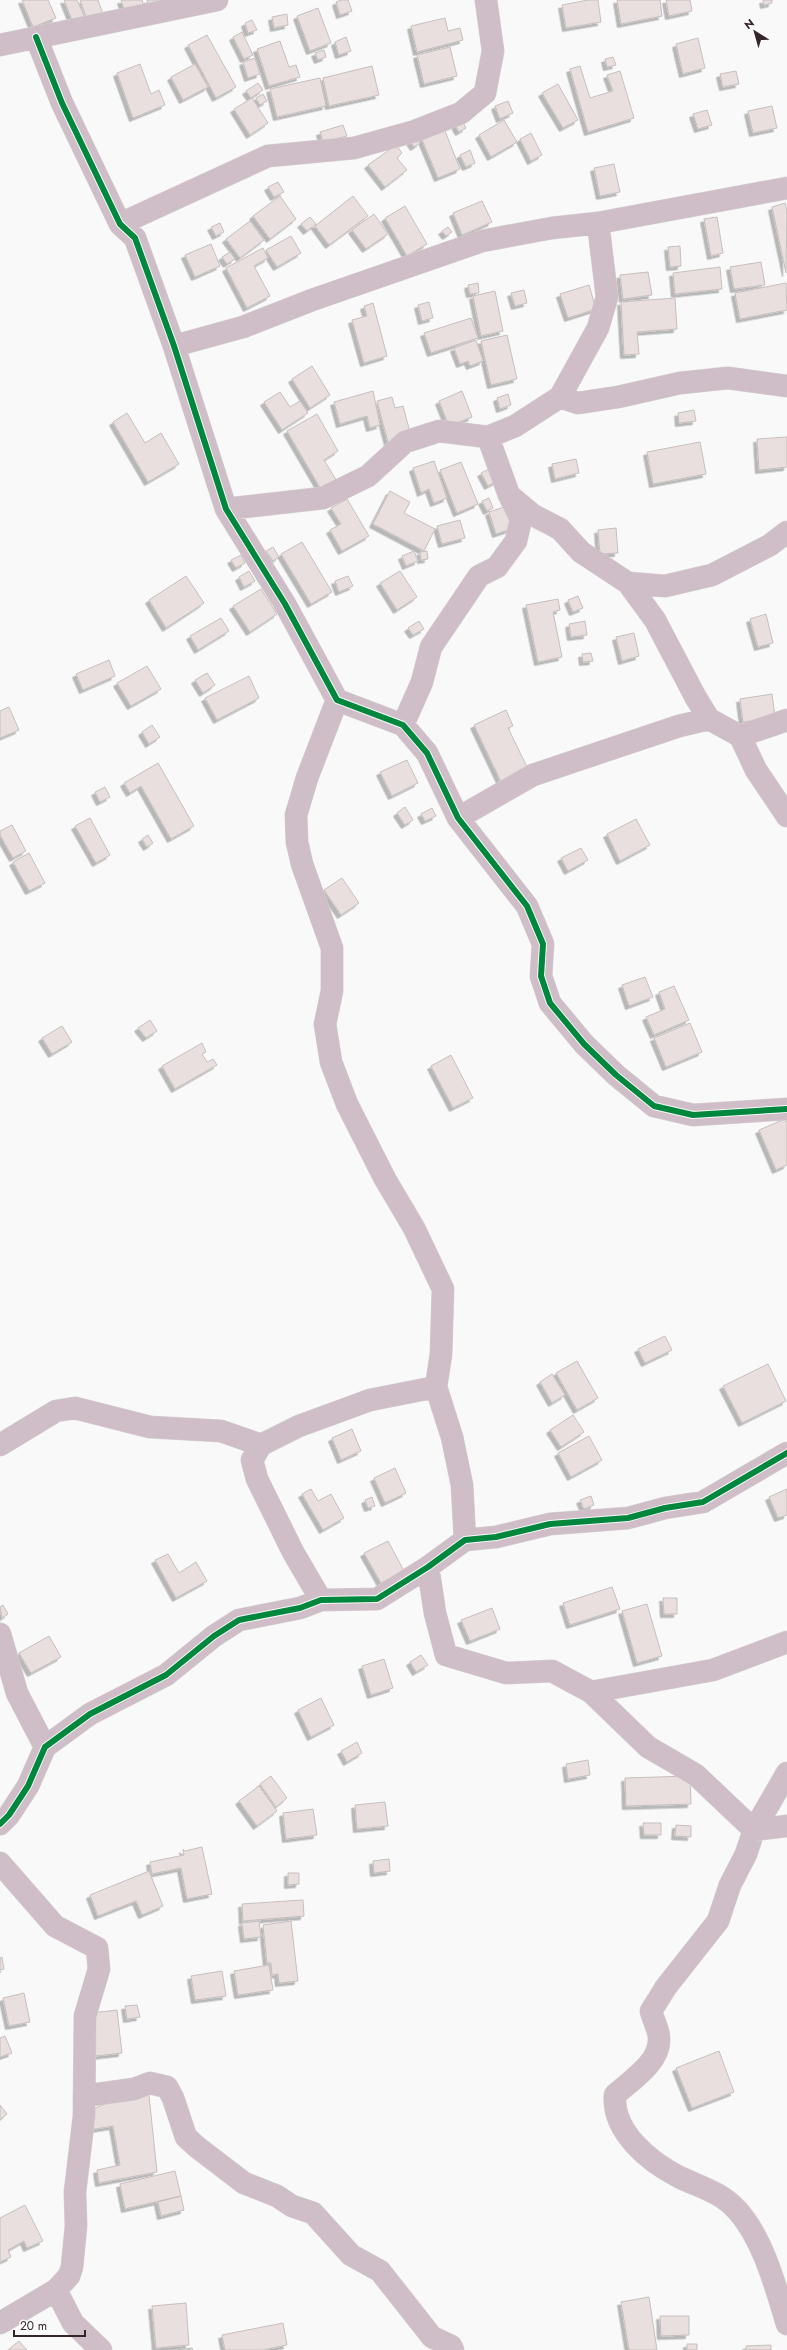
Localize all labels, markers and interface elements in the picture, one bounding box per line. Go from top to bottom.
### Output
north arrow [735,12,775,52]
text: N [741,15,757,33]
scale bar [14,2312,85,2338]
text: 20 m [20,2317,47,2335]

